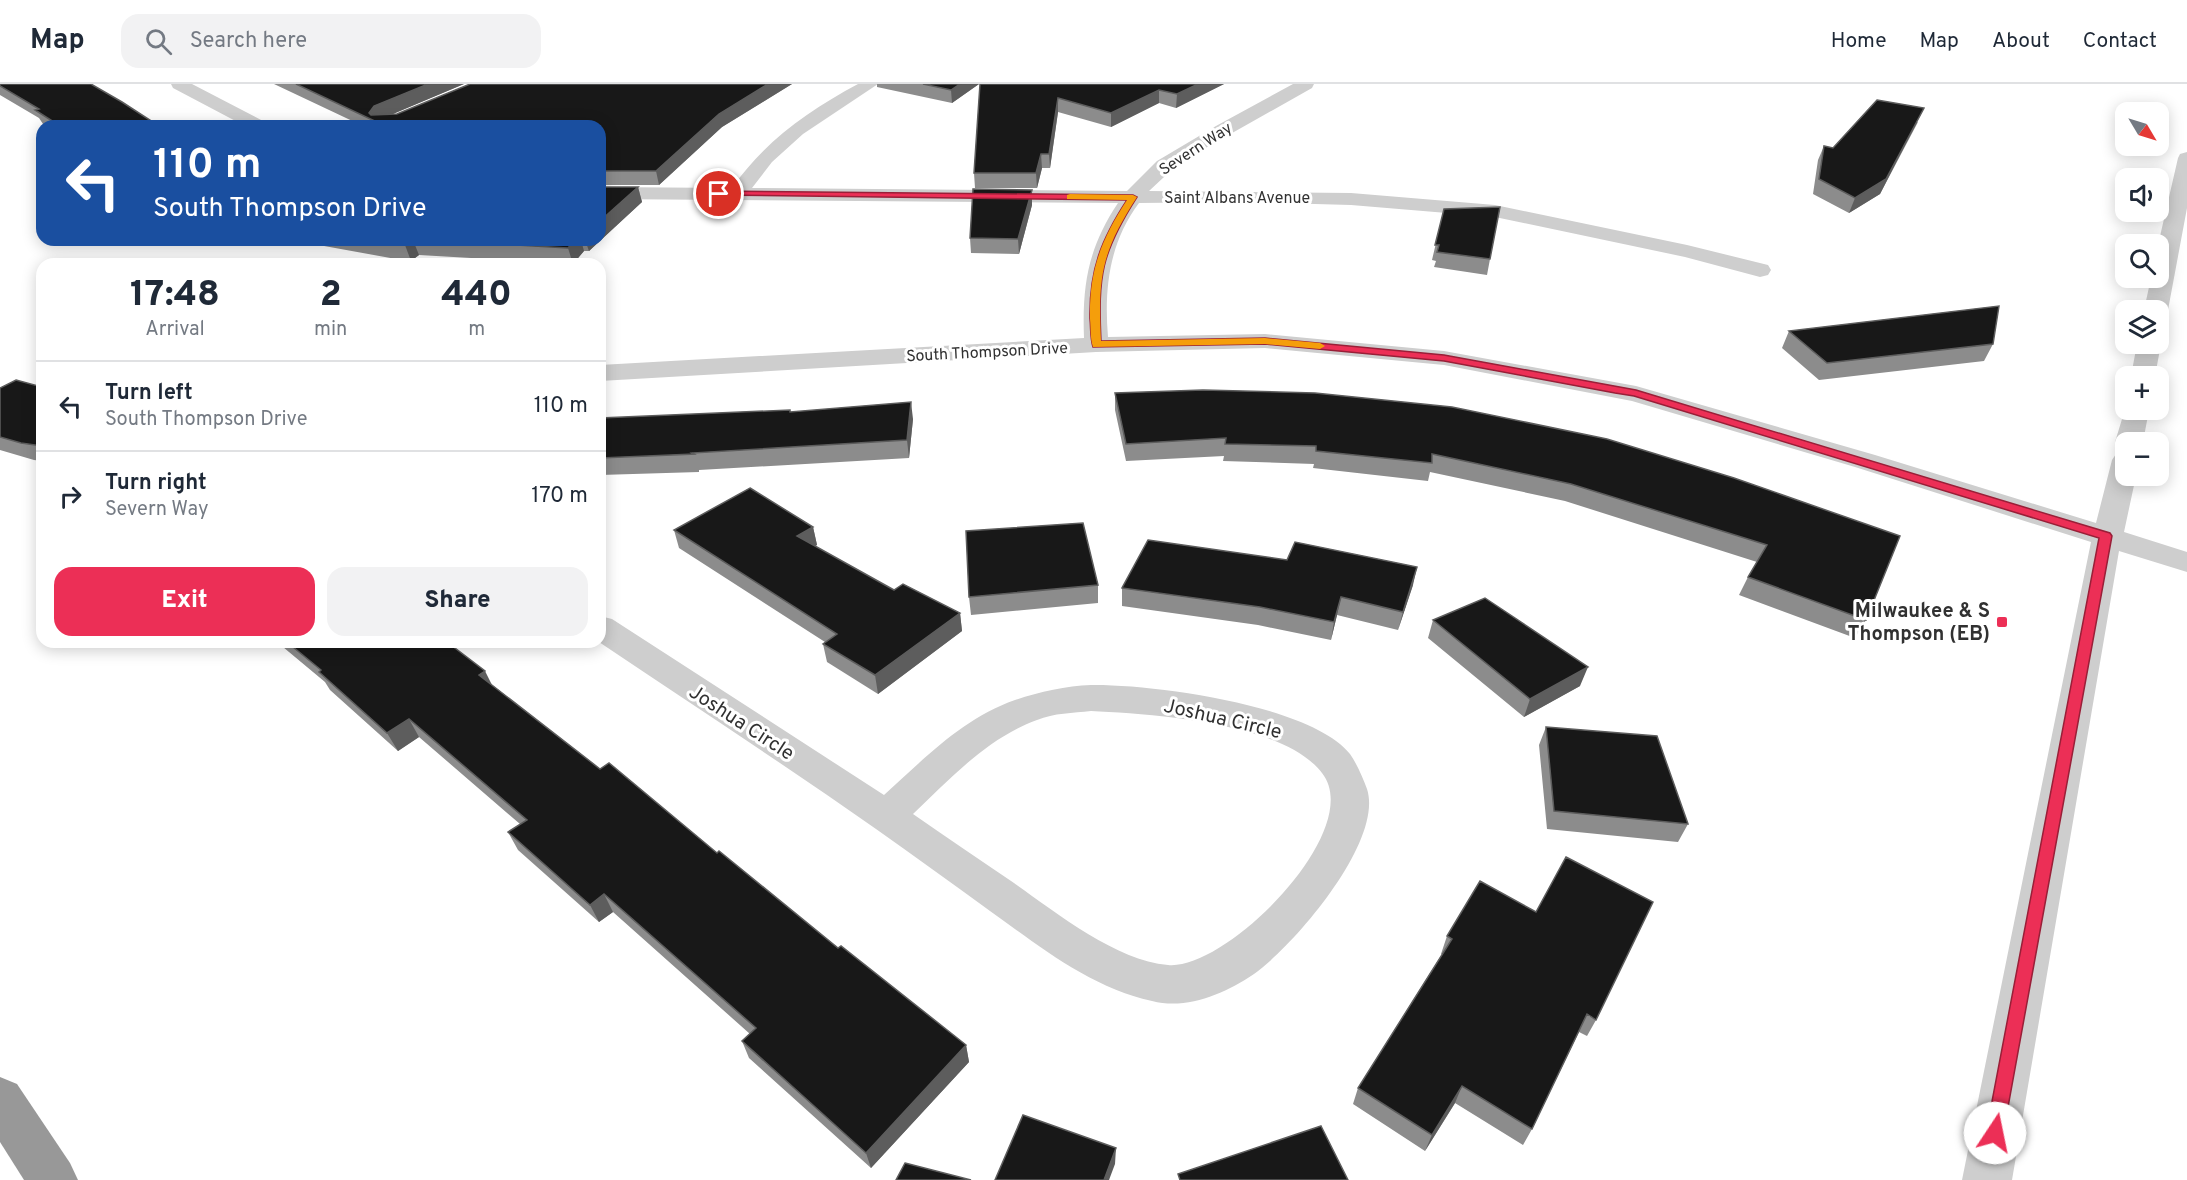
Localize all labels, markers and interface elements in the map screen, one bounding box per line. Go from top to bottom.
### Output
search box [121,14,541,68]
text: Map [30,23,85,59]
icon: search [142,25,175,58]
text: Search here [190,28,307,55]
text: Home [1831,28,1887,55]
text: Map [1920,28,1959,55]
text: About [1992,28,2050,55]
text: Contact [2083,28,2157,55]
north arrow [2115,102,2169,156]
map controls [2115,102,2169,486]
street label: Severn Way [1156,119,1236,181]
text: 110 m [153,140,262,193]
icon: left [54,144,132,222]
pin [693,168,744,219]
button: sound [2115,168,2169,222]
icon: arrive [702,177,735,210]
street label: Saint Albans Avenue [1164,189,1310,209]
text: South Thompson Drive [153,192,426,226]
button: search [2115,234,2169,288]
text: 17:48 [130,273,220,319]
text: 2 [320,273,342,319]
text: 440 [441,273,512,319]
button: layers [2115,300,2169,354]
text: Arrival [145,317,205,343]
text: min [314,317,347,343]
text: m [468,317,485,343]
street label: South Thompson Drive [906,339,1069,367]
button: + [2115,366,2169,420]
text: Turn left [105,380,193,407]
icon: left [54,390,87,423]
text: 110 m [534,393,588,420]
text: South Thompson Drive [105,407,308,433]
button: − [2115,432,2169,486]
text: Turn right [105,470,207,497]
icon: right [54,480,87,513]
text: 170 m [531,483,588,510]
text: Severn Way [105,497,209,523]
button: Exit [54,567,315,636]
button: Share [327,567,588,636]
place label: Milwaukee & S Thompson (EB) [1848,599,1990,648]
marker: Milwaukee & S Thompson (EB) [1995,615,2009,629]
street label: Joshua Circle [683,680,799,767]
street label: Joshua Circle [1161,694,1284,746]
position arrow [1963,1101,2027,1165]

